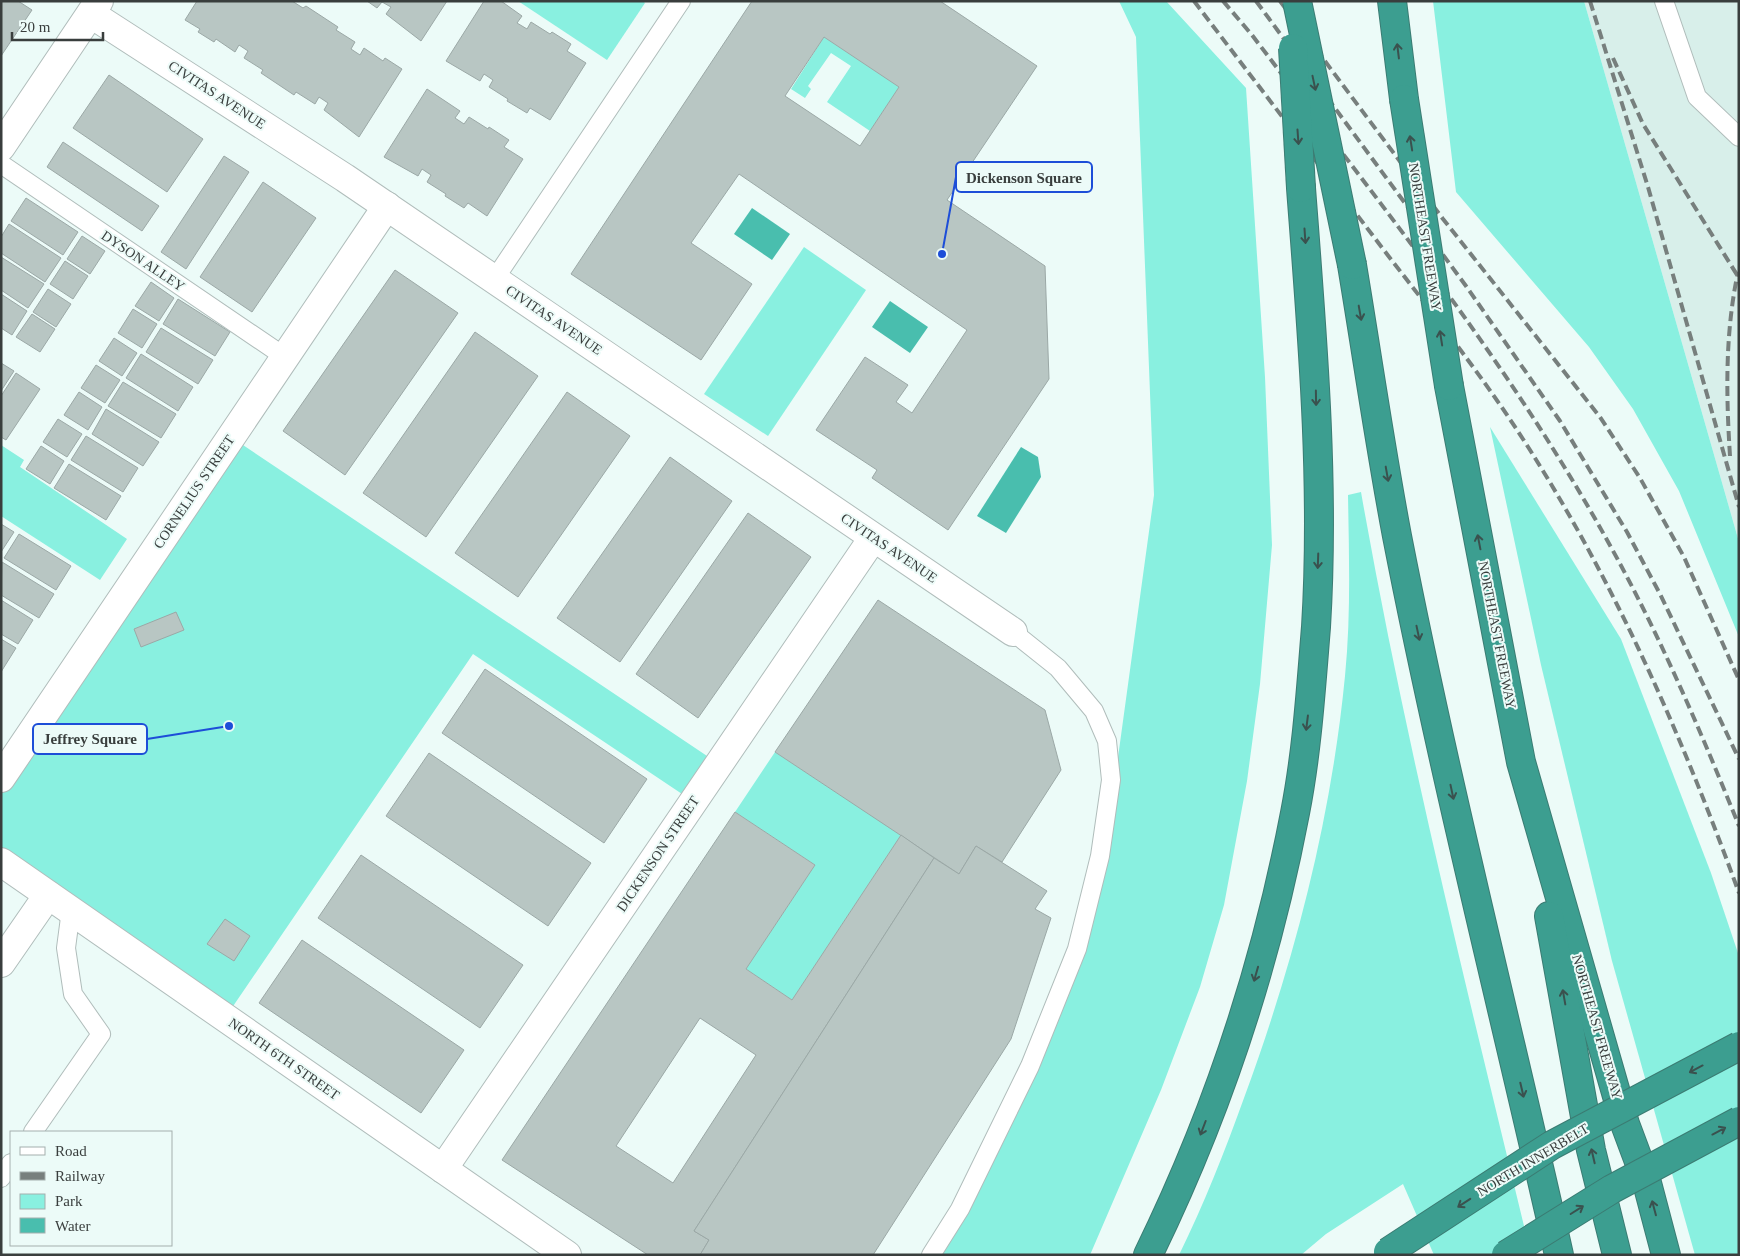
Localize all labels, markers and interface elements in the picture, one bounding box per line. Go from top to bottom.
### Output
scale bar [12,10,104,42]
text: 20 m [20,19,51,35]
one-way arrow [1393,43,1403,59]
street label: CIVITAS AVENUE [166,58,268,132]
one-way arrow [1310,75,1319,91]
one-way arrow [1294,129,1303,145]
one-way arrow [1405,135,1415,151]
callout: Dickenson Square [956,162,1092,192]
street label: NORTHEAST FREEWAY [1406,162,1444,312]
text: Dickenson Square [966,170,1082,186]
street label: DYSON ALLEY [99,228,187,294]
one-way arrow [1300,228,1310,244]
street label: CIVITAS AVENUE [503,282,605,358]
one-way arrow [1355,305,1365,321]
one-way arrow [1436,331,1446,347]
one-way arrow [1311,390,1320,406]
street label: CORNELIUS STREET [150,432,238,551]
one-way arrow [1382,465,1392,481]
street label: CIVITAS AVENUE [838,510,940,586]
one-way arrow [1474,534,1483,550]
one-way arrow [1313,553,1322,569]
street label: NORTHEAST FREEWAY [1475,560,1519,710]
one-way arrow [1414,625,1423,641]
one-way arrow [1302,714,1312,730]
callout: Jeffrey Square [33,724,147,754]
text: Jeffrey Square [43,731,137,747]
one-way arrow [1447,784,1457,800]
street label: DICKENSON STREET [614,793,702,914]
street label: NORTHEAST FREEWAY [1569,953,1625,1101]
one-way arrow [1250,966,1260,982]
one-way arrow [1558,989,1568,1005]
street label: NORTH 6TH STREET [226,1015,342,1103]
one-way arrow [1688,1064,1703,1074]
one-way arrow [1518,1081,1527,1097]
one-way arrow [1197,1120,1207,1135]
street label: NORTH INNERBELT [1475,1121,1592,1199]
one-way arrow [1711,1126,1726,1136]
legend [10,1131,172,1246]
text: Road [55,1143,87,1159]
one-way arrow [1588,1149,1597,1165]
text: Railway [55,1168,105,1184]
text: Park [55,1193,83,1209]
one-way arrow [1458,1198,1472,1208]
one-way arrow [1648,1200,1658,1216]
one-way arrow [1570,1205,1584,1215]
text: Water [55,1218,90,1234]

